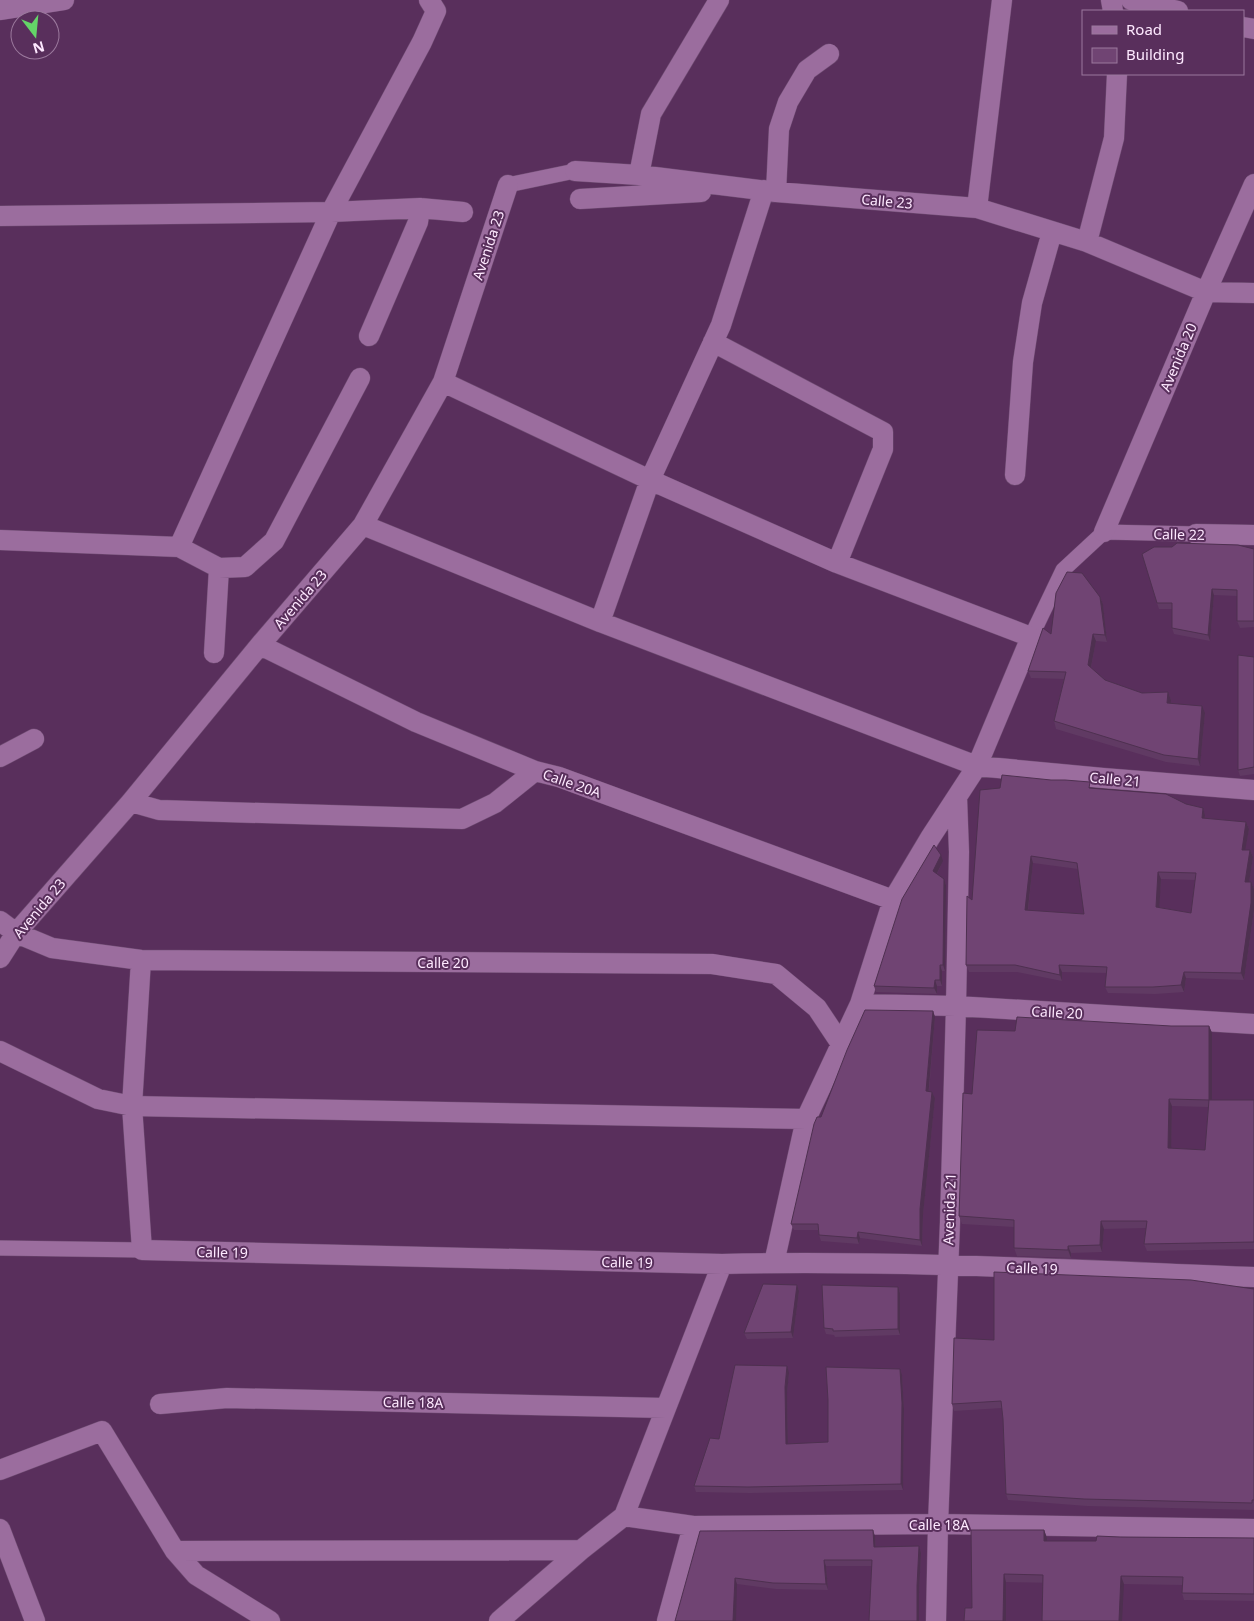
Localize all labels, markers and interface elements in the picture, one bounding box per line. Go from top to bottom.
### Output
north arrow [10,10,60,60]
legend [1082,10,1244,75]
text: Road [1126,19,1162,39]
text: N [31,37,47,59]
text: Building [1126,44,1184,64]
street label: Calle 23 [861,189,913,213]
street label: Avenida 23 [468,208,508,282]
street label: Avenida 20 [1155,320,1201,394]
street label: Calle 22 [1153,524,1205,544]
street label: Avenida 23 [269,565,331,633]
street label: Calle 20A [540,764,604,802]
street label: Calle 21 [1089,767,1141,791]
street label: Avenida 23 [8,874,70,942]
street label: Calle 20 [417,953,469,972]
street label: Calle 20 [1031,1001,1083,1023]
street label: Avenida 21 [938,1173,960,1245]
street label: Calle 19 [196,1242,248,1262]
street label: Calle 19 [601,1252,653,1272]
street label: Calle 19 [1006,1258,1058,1278]
street label: Calle 18A [383,1392,443,1412]
street label: Calle 18A [909,1515,969,1534]

